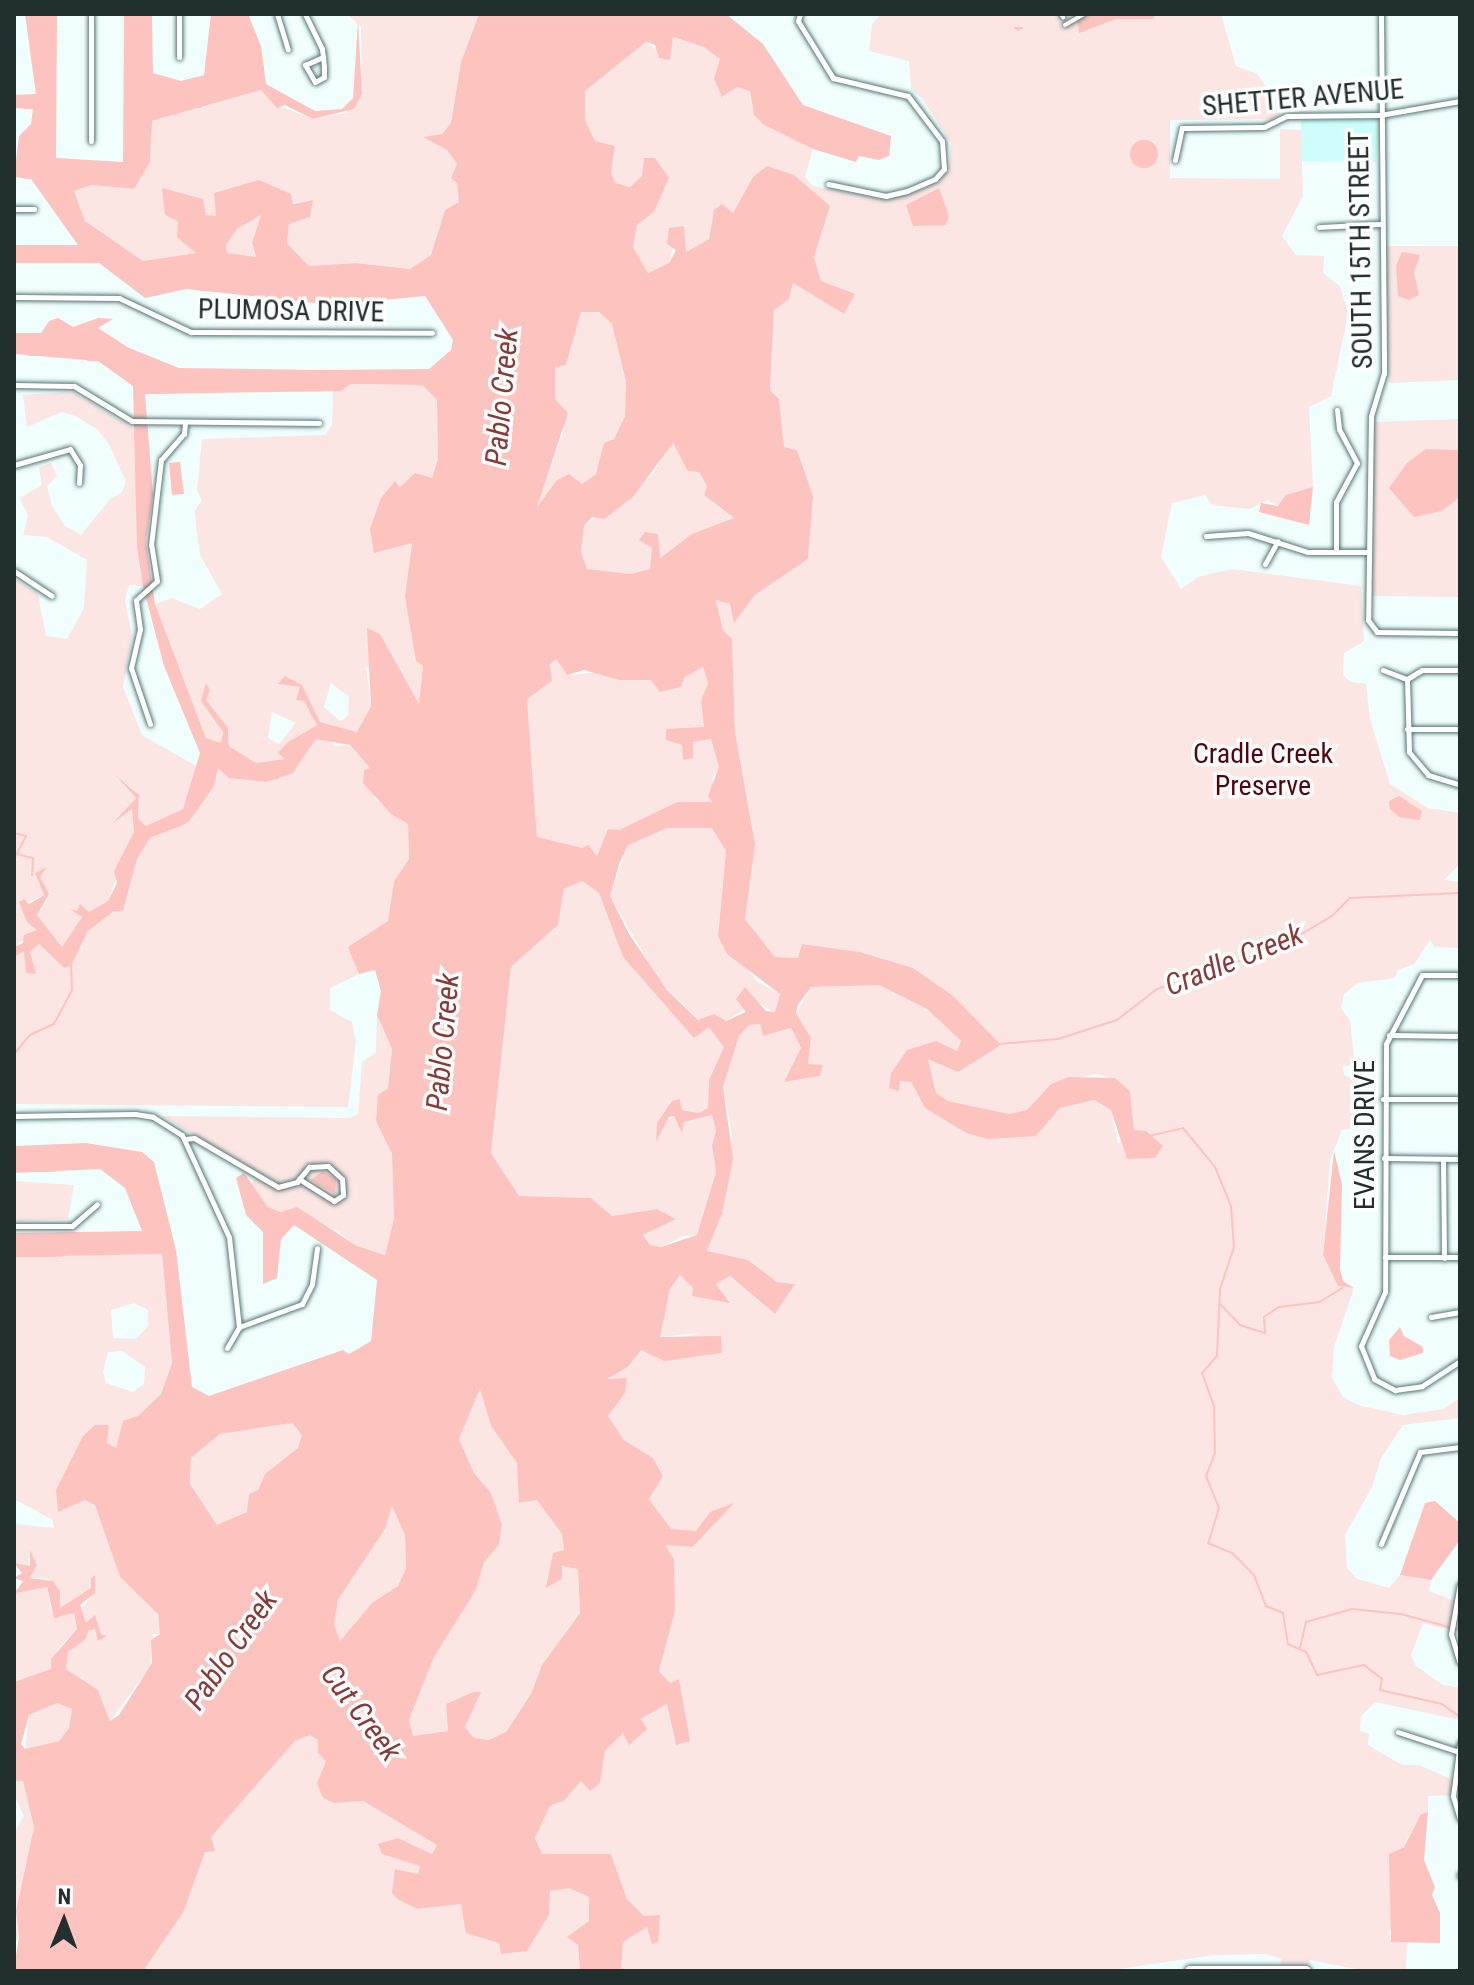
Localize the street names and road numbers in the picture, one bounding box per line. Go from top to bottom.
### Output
street label: SHETTER AVENUE [1201,72,1405,124]
street label: SOUTH 15TH STREET [1342,131,1380,369]
street label: PLUMOSA DRIVE [198,293,384,329]
street label: EVANS DRIVE [1348,1060,1382,1210]

